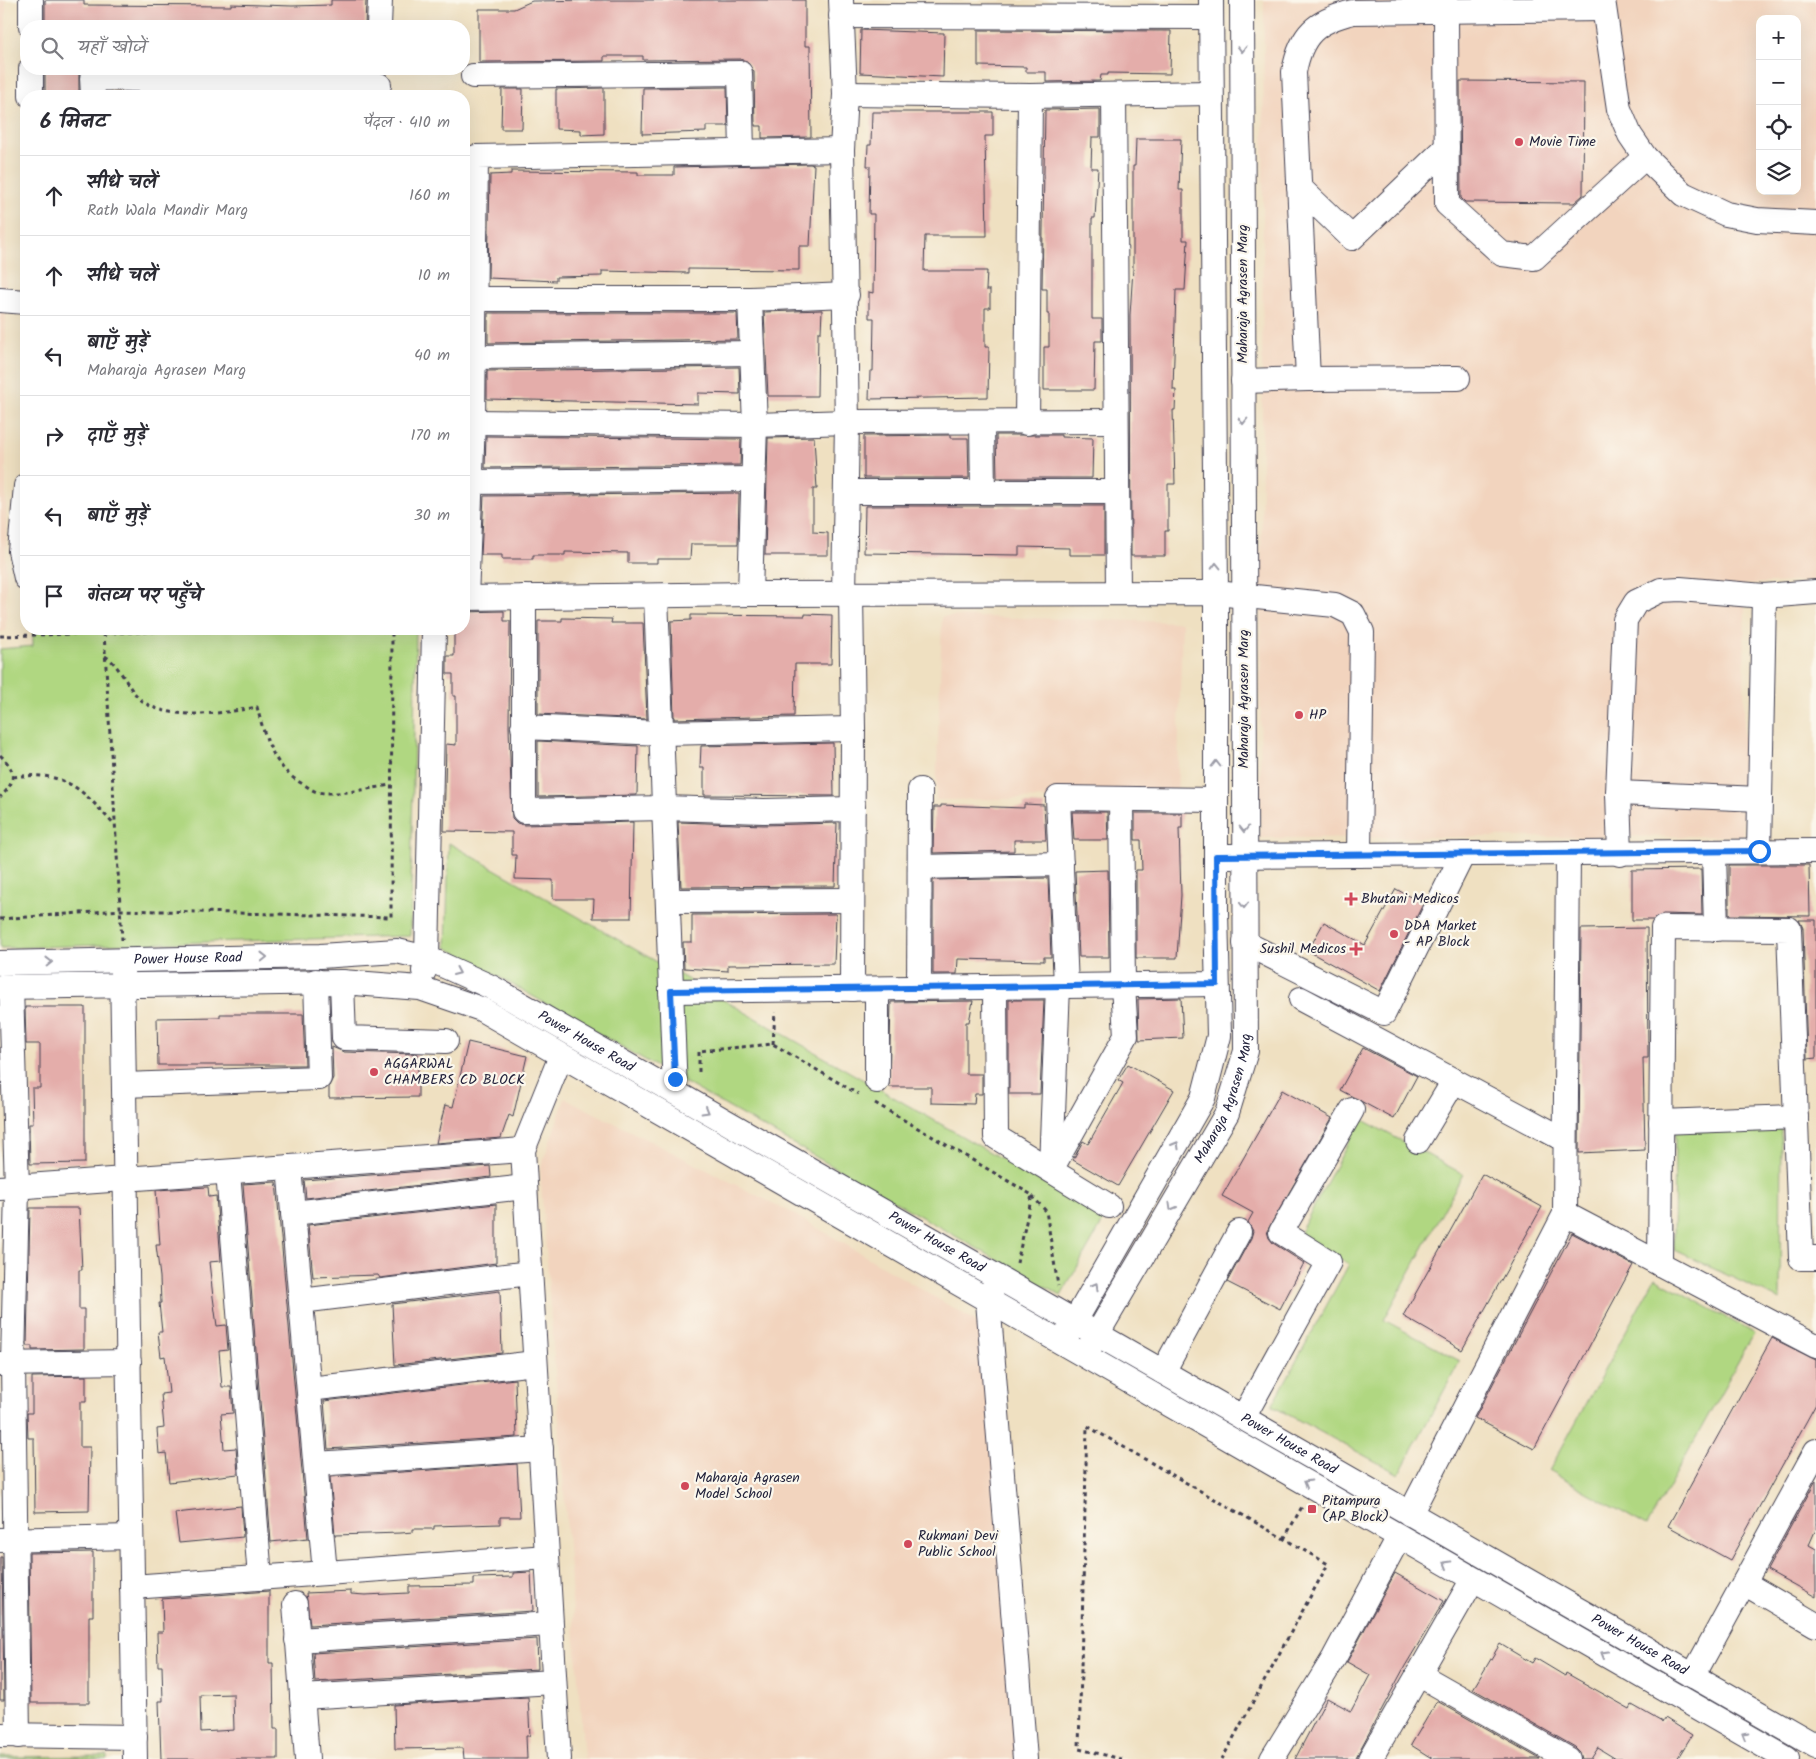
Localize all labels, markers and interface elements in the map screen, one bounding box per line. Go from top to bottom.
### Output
map controls [1756,15,1801,195]
button: + [1756,15,1801,60]
search box [20,20,470,75]
text: यहाँ खोजें [78,33,147,63]
icon: search [38,34,66,62]
one-way arrow [1237,45,1247,53]
button: − [1756,60,1801,105]
button: locate [1756,105,1801,150]
text: 6 मिनट [40,106,107,139]
text: पैदल · 410 m [364,110,450,135]
place label: Movie Time [1529,131,1597,153]
marker: Movie Time [1513,136,1525,148]
button: layers [1756,150,1801,195]
text: सीधे चलें [87,168,157,198]
icon: ahead [40,182,68,210]
text: 160 m [409,183,450,208]
text: Rath Wala Mandir Marg [87,198,248,223]
street label: Maharaja Agrasen Marg [1232,224,1254,364]
text: सीधे चलें [87,261,157,291]
icon: ahead [40,262,68,290]
text: 10 m [418,263,450,288]
text: बाएँ मुड़ें [87,328,148,358]
icon: left [40,342,68,370]
text: 40 m [414,343,450,368]
text: Maharaja Agrasen Marg [87,358,246,383]
one-way arrow [1238,418,1248,425]
text: दाएँ मुड़ें [87,421,146,451]
icon: right [40,422,68,450]
text: 170 m [410,423,450,448]
text: बाएँ मुड़ें [87,501,148,531]
icon: left [40,502,68,530]
text: 30 m [414,503,450,528]
one-way arrow [1211,562,1221,570]
text: गंतव्य पर पहुँचे [87,581,202,611]
icon: arrive [40,582,68,610]
street label: Maharaja Agrasen Marg [1233,629,1255,769]
place label: HP [1309,704,1326,726]
marker: HP [1293,709,1305,721]
one-way arrow [1211,760,1221,768]
one-way arrow [1239,825,1249,833]
route start [1748,840,1771,863]
place label: Bhutani Medicos [1361,888,1459,910]
marker: Bhutani Medicos [1345,893,1357,905]
one-way arrow [1239,901,1250,909]
place label: DDA Market - AP Block [1404,915,1477,953]
marker: DDA Market - AP Block [1388,928,1400,940]
place label: Sushil Medicos [1260,938,1346,960]
marker: Sushil Medicos [1350,943,1362,955]
street label: Power House Road [134,947,243,971]
one-way arrow [260,952,268,962]
one-way arrow [45,957,53,967]
one-way arrow [452,965,461,976]
street label: Power House Road [534,1005,640,1079]
street label: Maharaja Agrasen Marg [1189,1034,1257,1168]
place label: AGGARWAL CHAMBERS CD BLOCK [384,1053,525,1091]
marker: AGGARWAL CHAMBERS CD BLOCK [368,1066,380,1078]
route end [664,1068,687,1091]
one-way arrow [701,1104,710,1114]
one-way arrow [1170,1141,1180,1150]
one-way arrow [1168,1201,1178,1210]
street label: Power House Road [884,1206,990,1279]
one-way arrow [1089,1282,1099,1291]
street label: Power House Road [1237,1408,1342,1481]
place label: Maharaja Agrasen Model School [695,1467,800,1505]
marker: Maharaja Agrasen Model School [679,1480,691,1492]
one-way arrow [1303,1480,1312,1490]
place label: Pitampura (AP Block) [1322,1490,1389,1528]
marker: Pitampura (AP Block) [1306,1503,1318,1515]
place label: Rukmani Devi Public School [918,1525,999,1563]
marker: Rukmani Devi Public School [902,1538,914,1550]
one-way arrow [1444,1561,1453,1571]
street label: Power House Road [1587,1608,1693,1682]
one-way arrow [1600,1650,1609,1660]
one-way arrow [1741,1731,1750,1741]

